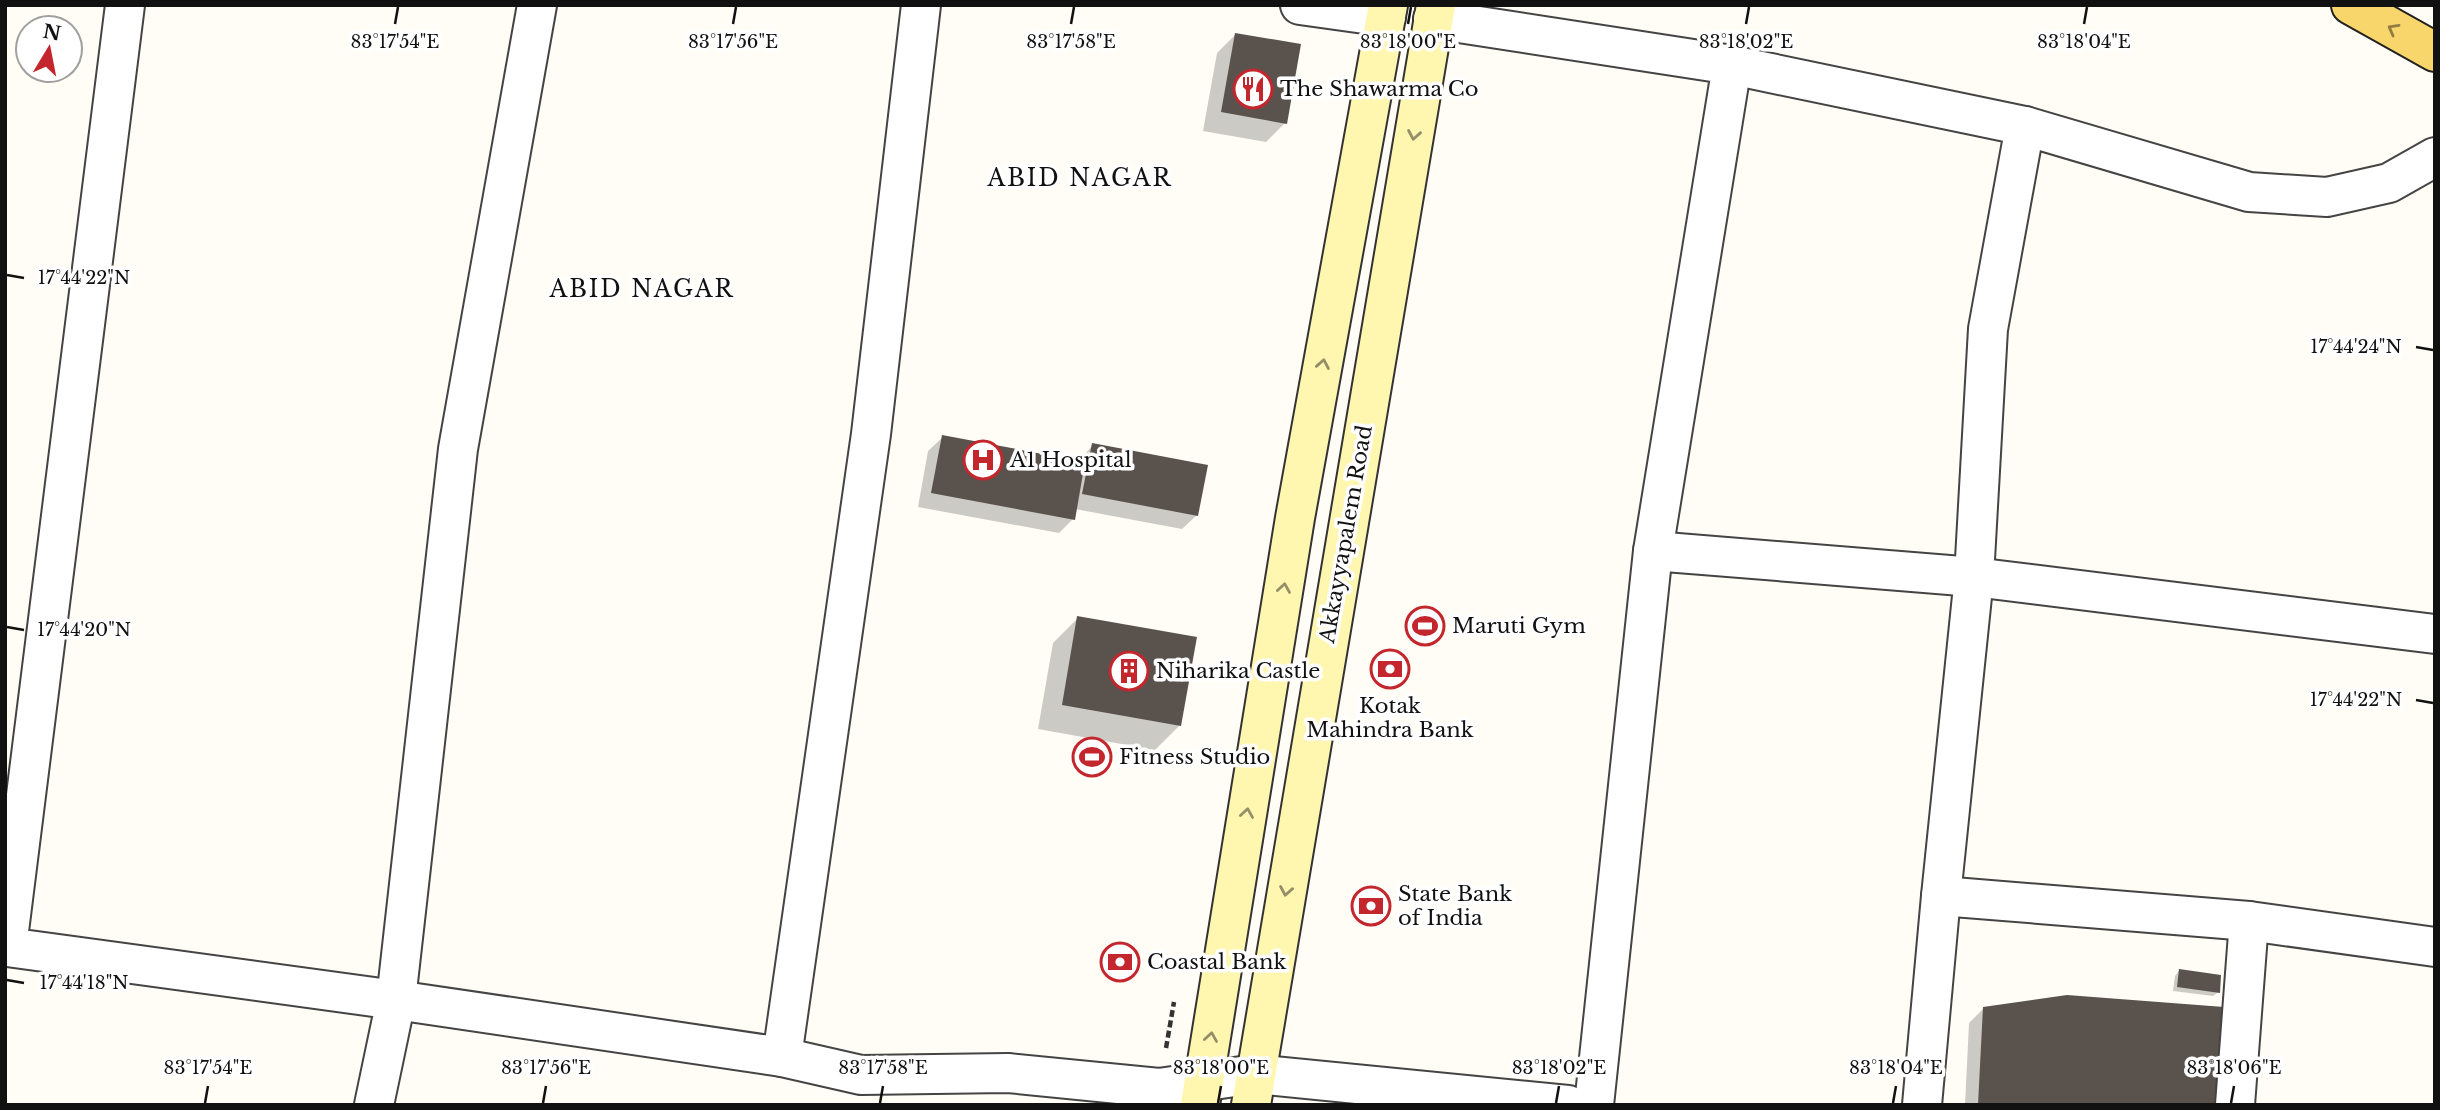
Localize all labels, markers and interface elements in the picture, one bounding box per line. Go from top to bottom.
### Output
north arrow [14,14,84,84]
text: N [41,20,63,46]
one-way arrow [2387,24,2400,37]
text: 83°17'54"E [351,31,439,53]
text: 83°17'56"E [688,31,778,53]
text: 83°17'58"E [1026,31,1116,53]
text: 83°18'00"E [1360,31,1456,53]
text: 83°18'02"E [1699,31,1793,53]
text: 83°18'04"E [2037,31,2131,53]
restaurant icon: The Shawarma Co [1232,68,1274,110]
place label: The Shawarma Co [1280,76,1478,102]
one-way arrow [1407,129,1422,141]
district label: ABID NAGAR [986,164,1173,192]
text: 17°44'22"N [38,267,130,289]
district label: ABID NAGAR [548,275,735,303]
text: 17°44'24"N [2310,336,2402,358]
one-way arrow [1315,358,1330,370]
street label: Akkayyapalem Road [1314,423,1378,646]
hospital icon: A1 Hospital [962,439,1004,481]
place label: A1 Hospital [1009,447,1132,473]
one-way arrow [1276,582,1291,594]
sports icon: Maruti Gym [1404,605,1446,647]
place label: Maruti Gym [1452,613,1586,639]
text: 17°44'20"N [37,619,131,641]
bank icon: Kotak Mahindra Bank [1369,648,1411,690]
building icon: Niharika Castle [1108,650,1150,692]
place label: Niharika Castle [1156,658,1320,684]
text: 17°44'22"N [2310,689,2402,711]
place label: Kotak Mahindra Bank [1306,693,1474,743]
sports icon: Fitness Studio [1071,736,1113,778]
place label: Fitness Studio [1119,744,1270,770]
one-way arrow [1240,807,1255,819]
place label: State Bank of India [1398,881,1512,931]
one-way arrow [1279,885,1294,896]
bank icon: State Bank of India [1350,885,1392,927]
bank icon: Coastal Bank [1099,941,1141,983]
place label: Coastal Bank [1147,949,1286,975]
text: 17°44'18"N [39,972,129,994]
one-way arrow [1203,1032,1218,1043]
text: 83°17'54"E [164,1057,252,1079]
text: 83°17'56"E [501,1057,591,1079]
text: 83°17'58"E [838,1057,928,1079]
text: 83°18'00"E [1173,1057,1269,1079]
text: 83°18'02"E [1512,1057,1606,1079]
text: 83°18'04"E [1849,1057,1943,1079]
text: 83°18'06"E [2186,1057,2282,1079]

